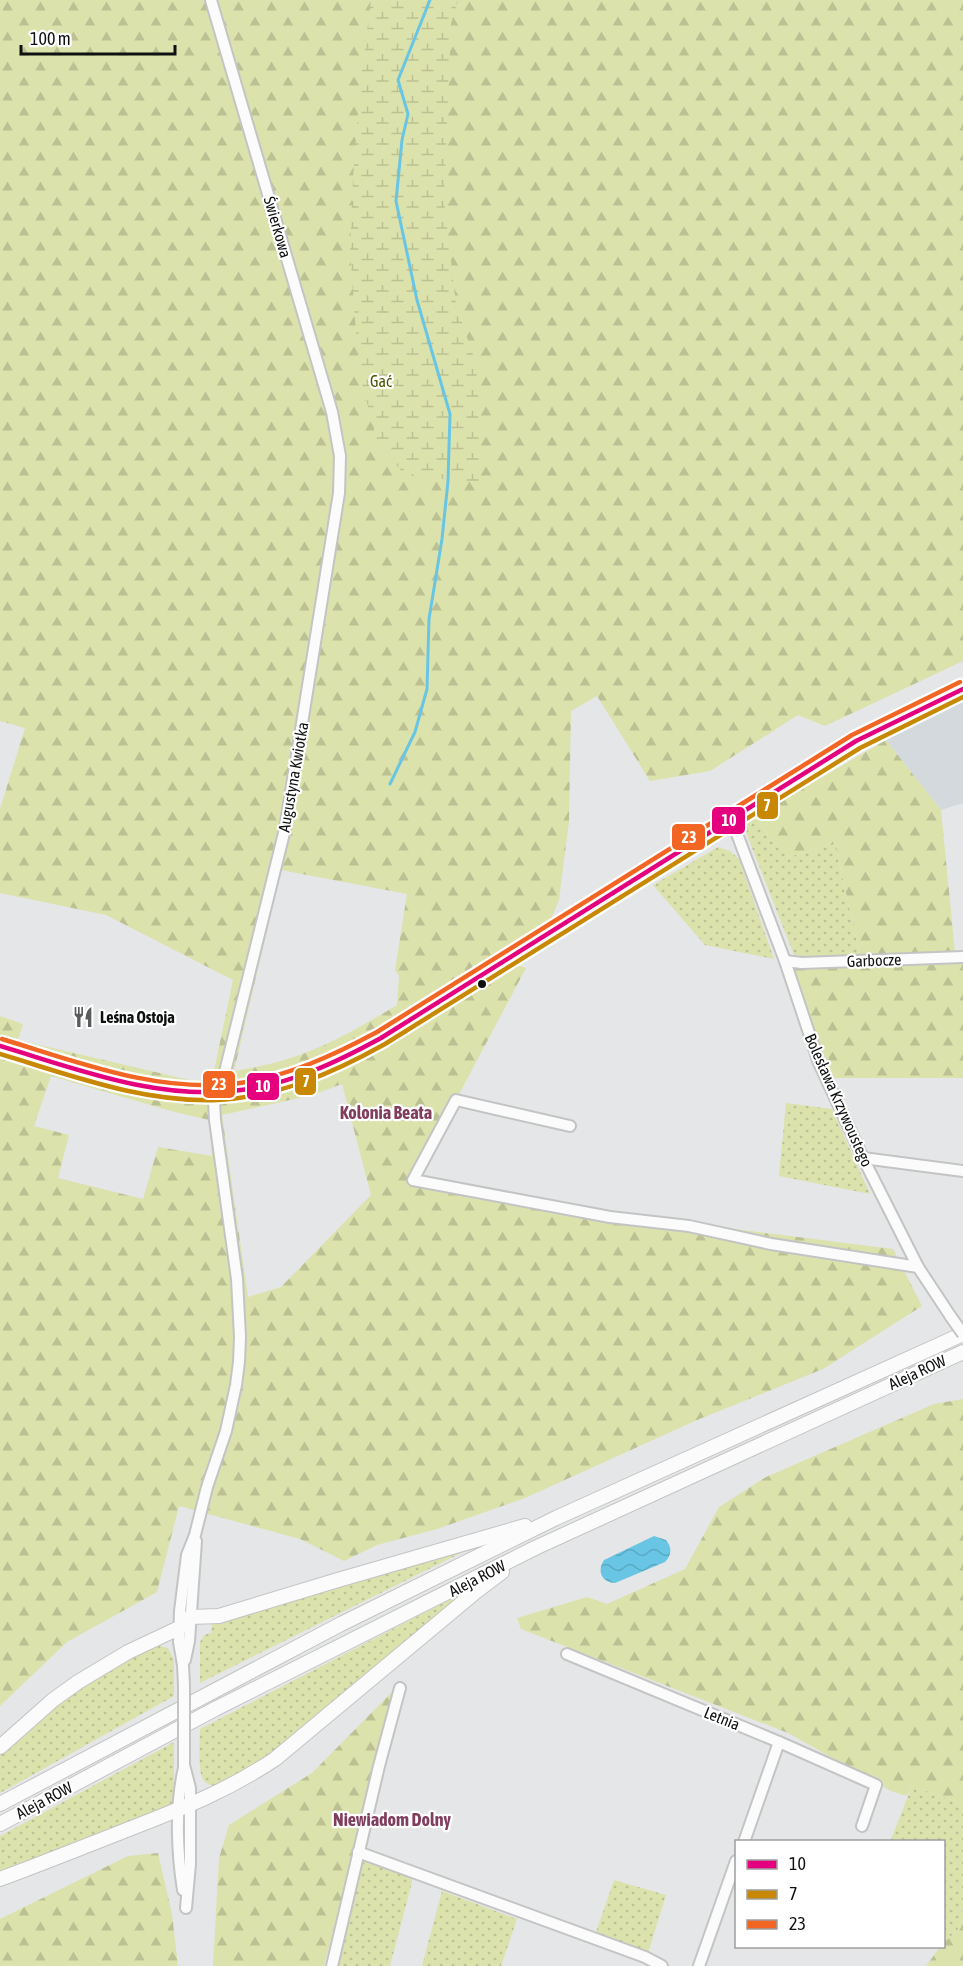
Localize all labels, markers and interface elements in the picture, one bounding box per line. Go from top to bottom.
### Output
scale bar [21,18,176,56]
text: 100 m [30,28,71,49]
street label: Świerkowa [261,194,295,260]
park label: Gać [370,372,392,390]
street label: Augustyna Kwiotka [274,720,313,834]
line badge: 7 [756,791,779,820]
text: 7 [763,796,771,814]
line badge: 10 [711,806,746,835]
text: 10 [721,811,737,829]
line badge: 23 [671,823,706,851]
text: 23 [681,828,697,846]
street label: Garbocze [846,950,902,970]
unlabelled marker [476,978,488,990]
restaurant icon: Leśna Ostoja [71,1005,95,1029]
place label: Leśna Ostoja [100,1008,175,1026]
street label: Bolesława Krzywoustego [801,1031,876,1170]
line badge: 7 [294,1067,317,1096]
line badge: 23 [202,1070,236,1099]
line badge: 10 [246,1072,280,1101]
text: 7 [302,1072,310,1090]
text: 23 [211,1075,227,1093]
text: 10 [255,1077,271,1095]
district label: Kolonia Beata [340,1102,432,1123]
street label: Aleja ROW [885,1351,949,1394]
street label: Aleja ROW [446,1556,509,1601]
street label: Letnia [701,1703,743,1733]
street label: Aleja ROW [13,1778,76,1823]
district label: Niewiadom Dolny [333,1809,452,1830]
legend [735,1840,945,1948]
text: 10 [789,1853,806,1874]
text: 7 [789,1883,797,1904]
text: 23 [789,1913,806,1934]

